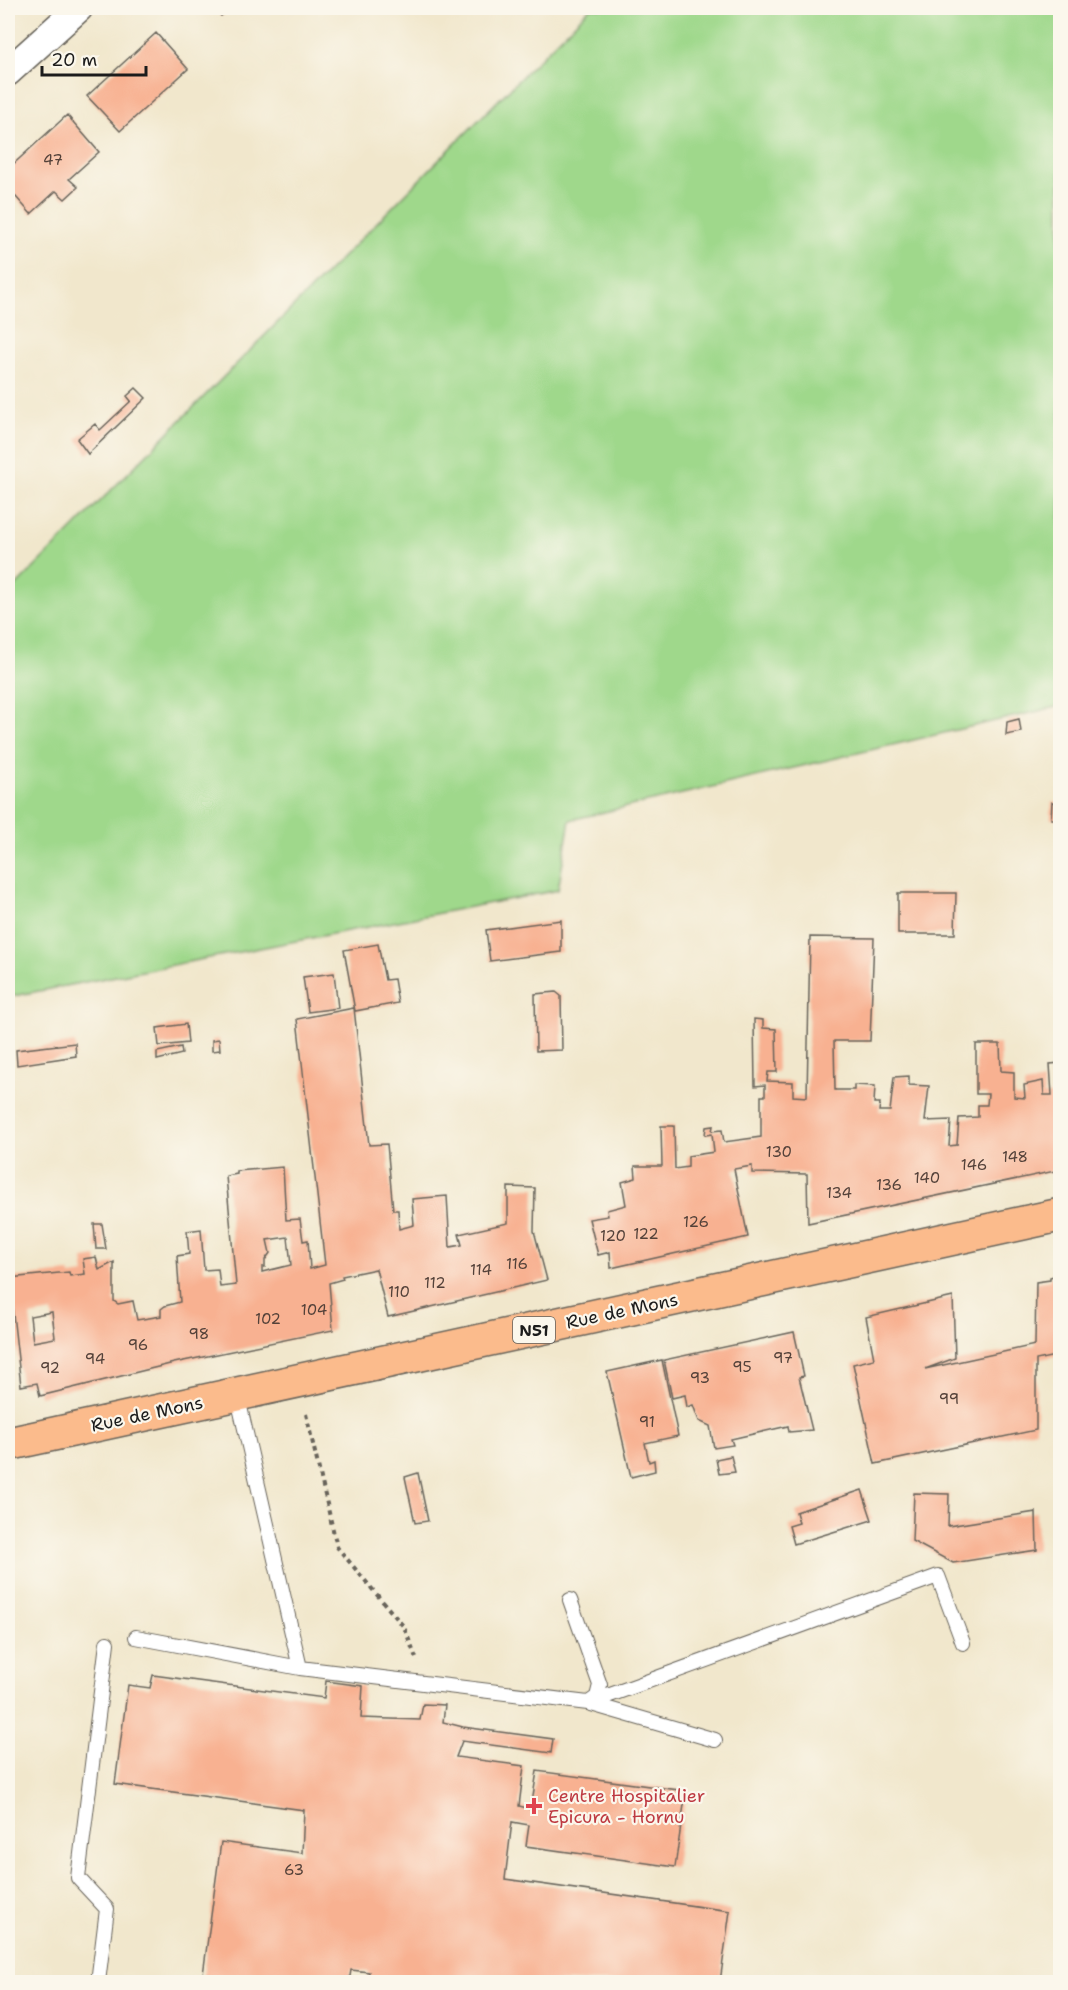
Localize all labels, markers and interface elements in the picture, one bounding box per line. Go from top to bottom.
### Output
scale bar [42,39,146,77]
text: 20 m [51,48,97,72]
house number: 47 [43,150,63,170]
house number: 130 [766,1142,792,1162]
house number: 148 [1002,1147,1028,1167]
house number: 146 [961,1155,987,1175]
house number: 140 [914,1168,940,1188]
house number: 136 [876,1175,902,1195]
house number: 134 [826,1183,852,1203]
house number: 126 [683,1212,709,1232]
house number: 122 [633,1224,659,1244]
house number: 120 [600,1226,626,1246]
house number: 116 [506,1254,528,1274]
house number: 114 [470,1260,492,1280]
house number: 112 [424,1273,446,1293]
house number: 110 [388,1282,410,1302]
street label: Rue de Mons [564,1287,680,1335]
house number: 104 [301,1300,327,1320]
house number: 102 [255,1309,281,1329]
road number: N51 [513,1317,555,1343]
house number: 98 [189,1324,209,1344]
house number: 96 [128,1335,148,1355]
house number: 97 [773,1348,793,1368]
house number: 94 [85,1349,105,1369]
house number: 95 [732,1357,752,1377]
house number: 92 [40,1358,60,1378]
house number: 93 [690,1368,710,1388]
house number: 99 [939,1389,959,1409]
street label: Rue de Mons [89,1390,205,1438]
house number: 91 [639,1412,655,1432]
place label: Centre Hospitalier Epicura - Hornu [548,1784,705,1829]
marker: Centre Hospitalier Epicura - Hornu [525,1797,543,1815]
house number: 63 [284,1860,304,1880]

